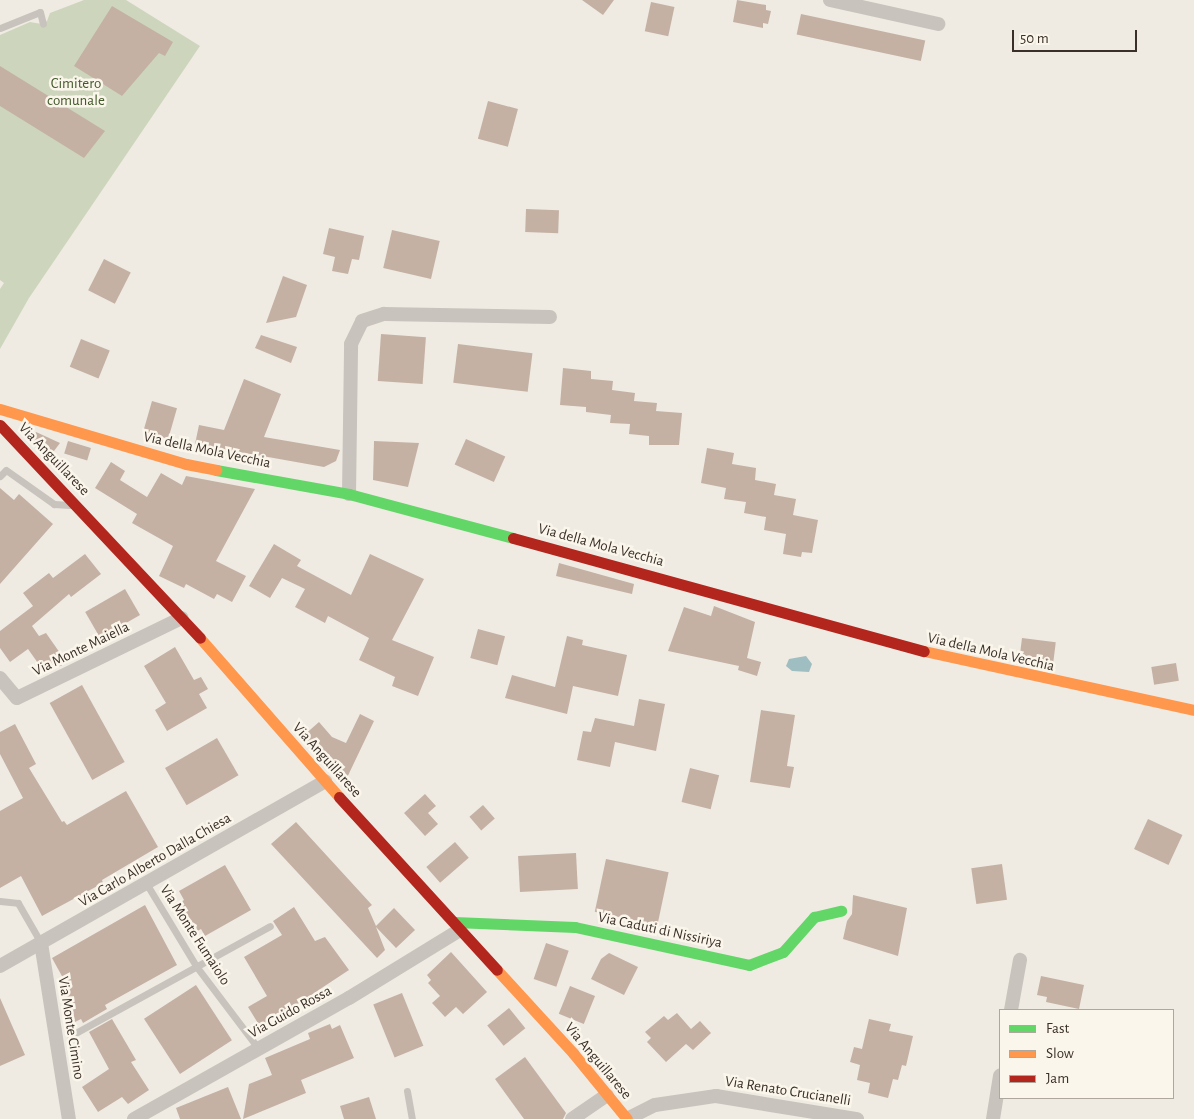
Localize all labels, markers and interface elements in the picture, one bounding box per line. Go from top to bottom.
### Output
scale bar [1014,20,1139,52]
text: 50 m [1020,31,1049,46]
park label: Cimitero comunale [47,74,105,109]
street label: Via Anguillarese [15,419,93,499]
street label: Via della Mola Vecchia [142,428,272,472]
street label: Via della Mola Vecchia [536,520,666,570]
street label: Via Monte Maiella [30,618,132,680]
street label: Via della Mola Vecchia [926,629,1056,675]
street label: Via Anguillarese [289,719,365,801]
street label: Via Carlo Alberto Dalla Chiesa [76,809,234,911]
street label: Via Monte Fumaiolo [156,881,234,989]
street label: Via Caduti di Nissiriya [596,908,724,952]
street label: Via Monte Cimino [54,975,88,1081]
street label: Via Guido Rossa [245,982,335,1042]
legend [999,1009,1174,1099]
street label: Via Anguillarese [561,1019,635,1103]
text: Fast [1046,1021,1069,1036]
text: Slow [1046,1046,1074,1061]
text: Jam [1046,1071,1069,1086]
street label: Via Renato Crucianelli [724,1072,852,1110]

